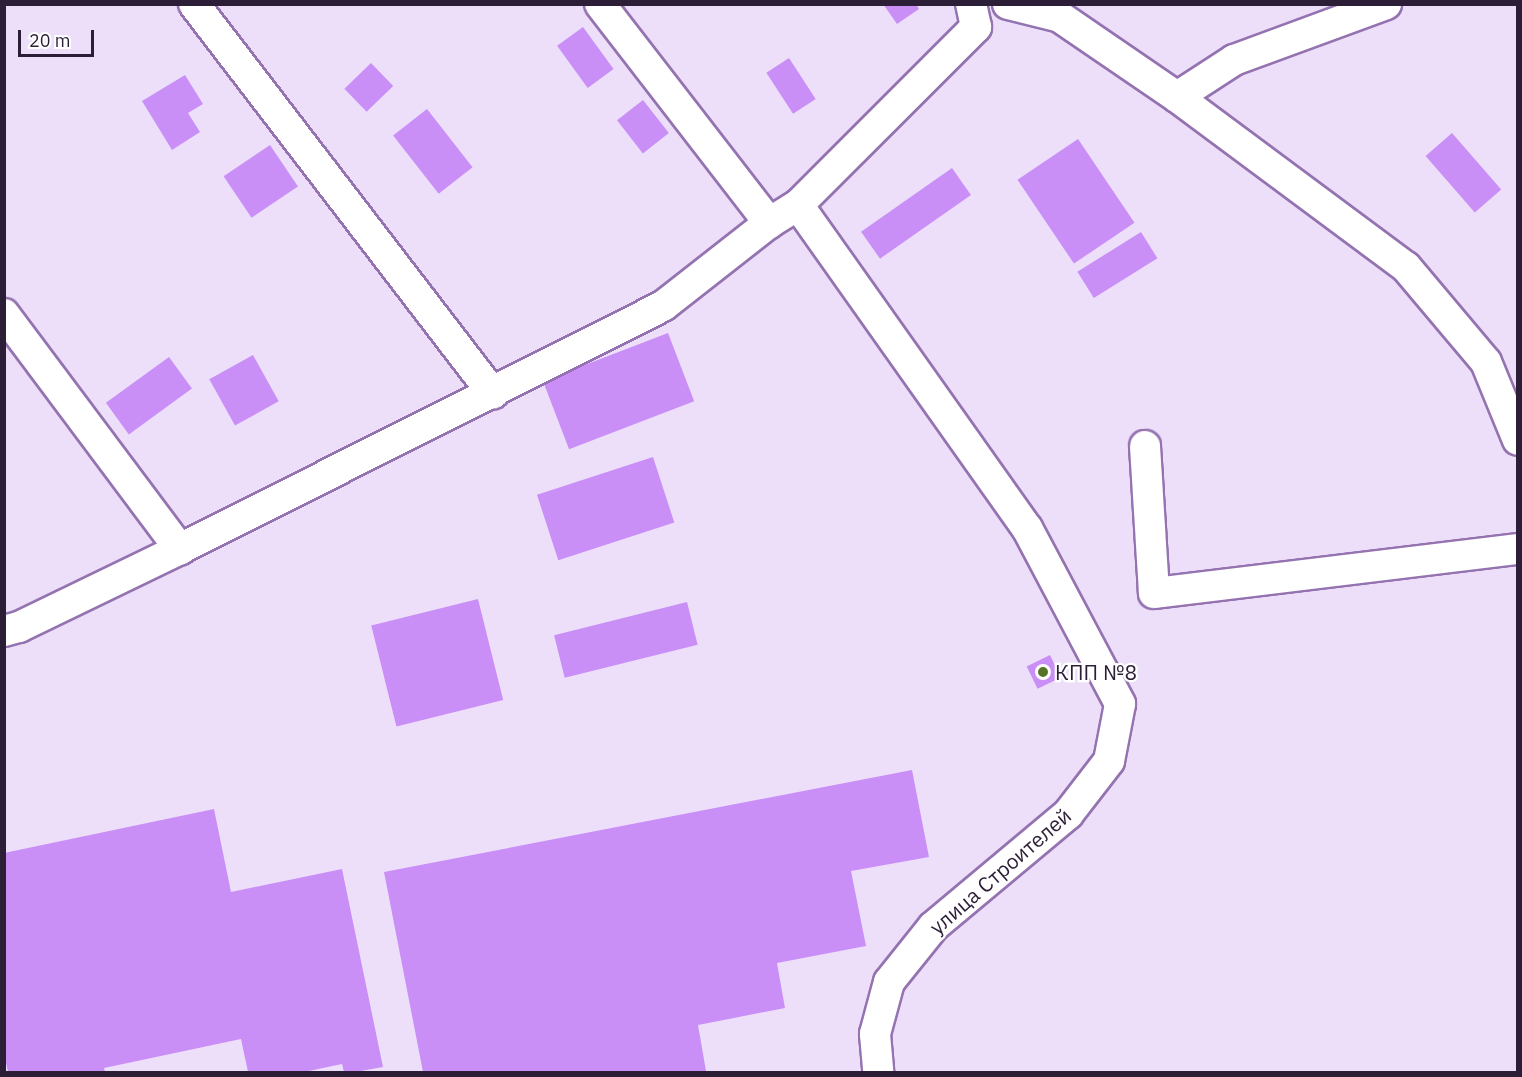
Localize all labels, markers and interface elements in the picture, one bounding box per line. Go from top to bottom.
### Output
scale bar [21,18,98,56]
text: 20 m [29,29,71,52]
place label: КПП №8 [1055,659,1137,685]
marker: КПП №8 [1036,665,1050,679]
street label: улица Строителей [924,803,1076,939]

